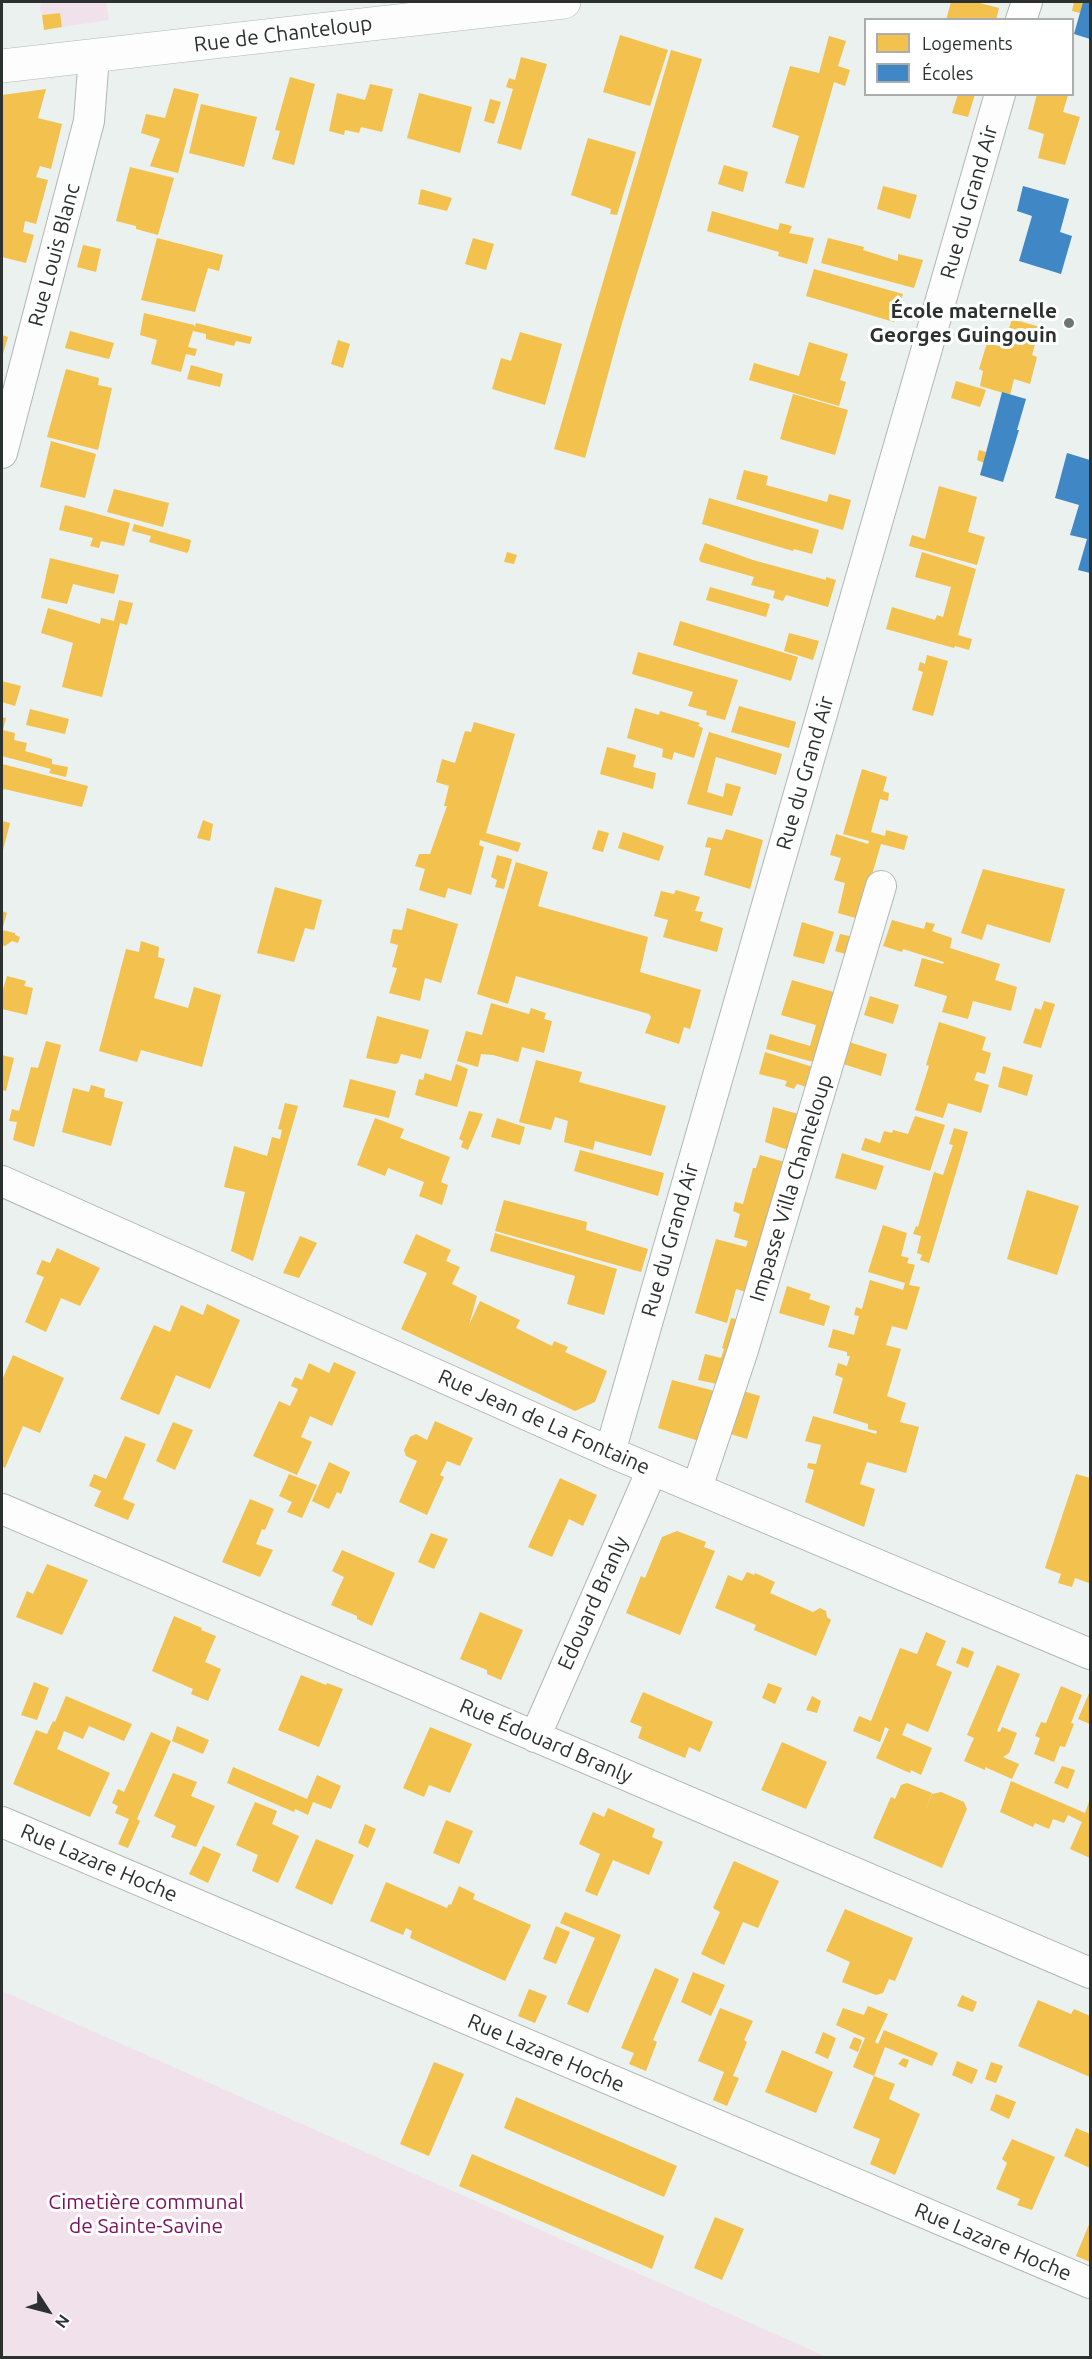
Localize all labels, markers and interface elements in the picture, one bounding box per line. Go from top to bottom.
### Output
street label: Rue de Chanteloup [192,11,374,57]
legend [864,18,1074,96]
text: Logements [922,33,1013,53]
text: Écoles [922,63,973,83]
street label: Rue du Grand Air [935,122,1003,282]
street label: Rue Louis Blanc [23,181,85,329]
place label: École maternelle Georges Guingouin [870,298,1057,348]
marker: École maternelle Georges Guingouin [1062,316,1076,330]
street label: Rue du Grand Air [771,693,839,853]
street label: Impasse Villa Chanteloup [744,1071,838,1305]
street label: Rue du Grand Air [636,1160,704,1320]
street label: Rue Jean de La Fontaine [434,1364,654,1480]
street label: Edouard Branly [552,1532,634,1674]
street label: Rue Édouard Branly [456,1693,636,1789]
street label: Rue Lazare Hoche [17,1819,181,1907]
street label: Rue Lazare Hoche [464,2009,628,2097]
park label: Cimetière communal de Sainte-Savine [48,2189,244,2239]
street label: Rue Lazare Hoche [911,2198,1075,2286]
north arrow [18,2281,78,2341]
text: N [52,2311,73,2332]

